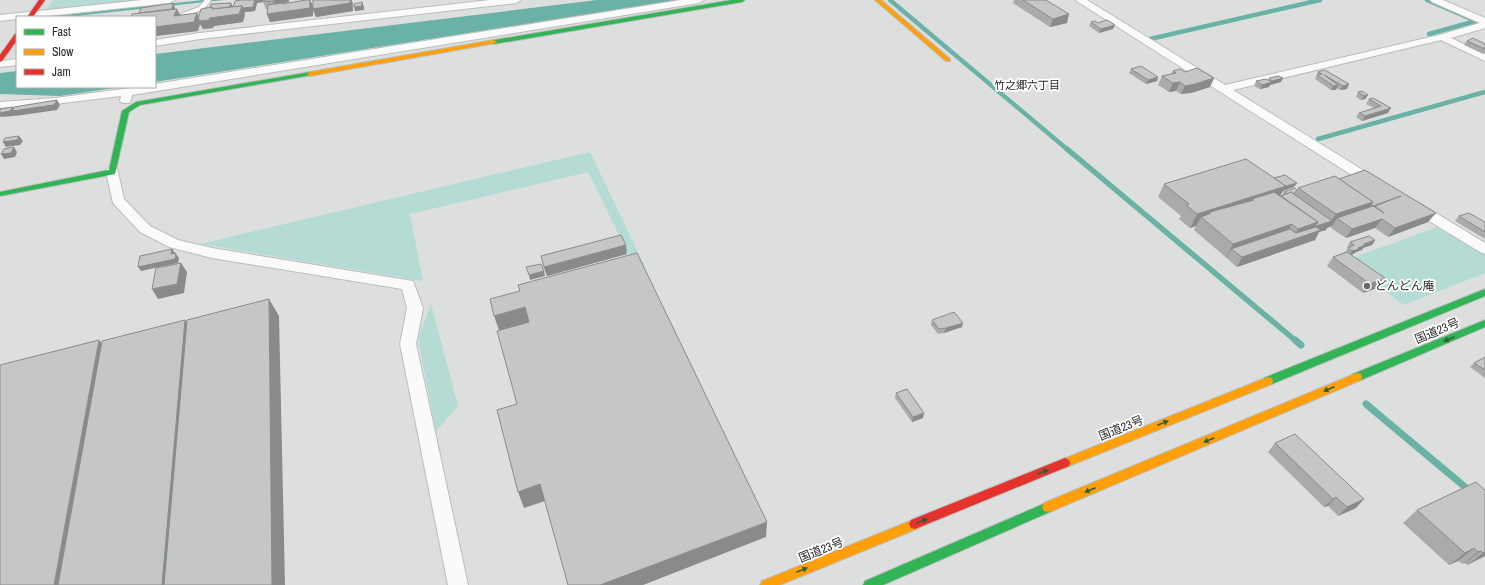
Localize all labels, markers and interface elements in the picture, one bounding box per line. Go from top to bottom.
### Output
legend [16,16,156,88]
text: Fast [52,24,71,40]
text: Slow [52,44,74,60]
text: Jam [52,64,71,80]
district label: 竹之郷六丁目 [994,78,1060,92]
place label: どんどん庵 [1375,278,1435,294]
marker: どんどん庵 [1362,281,1372,291]
street label: 国道23号 [1412,314,1462,348]
one-way arrow [1443,336,1455,342]
one-way arrow [1324,386,1335,392]
street label: 国道23号 [1096,412,1146,444]
one-way arrow [1158,420,1170,426]
one-way arrow [1203,437,1215,443]
one-way arrow [1037,469,1049,475]
one-way arrow [1084,487,1095,493]
one-way arrow [917,518,929,524]
street label: 国道23号 [796,534,846,566]
one-way arrow [797,567,809,573]

